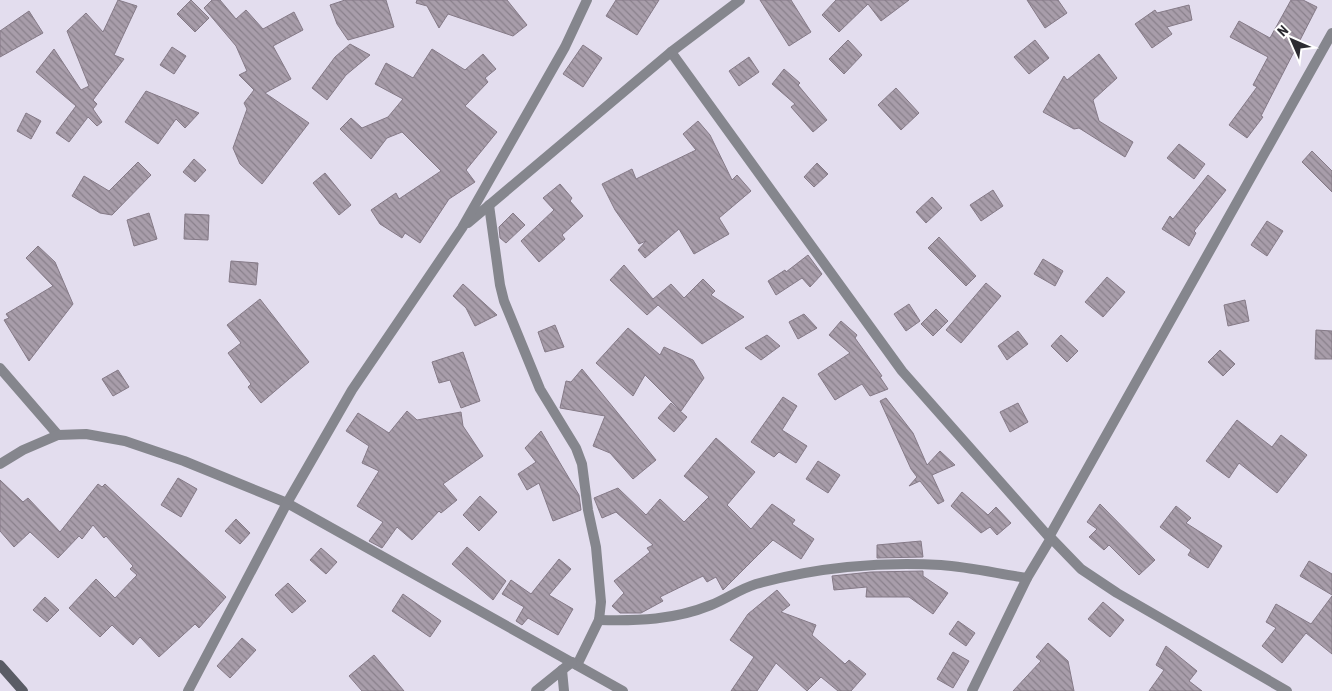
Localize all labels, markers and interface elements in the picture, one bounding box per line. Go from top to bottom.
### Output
north arrow [1267,15,1317,65]
text: N [1274,22,1291,39]

